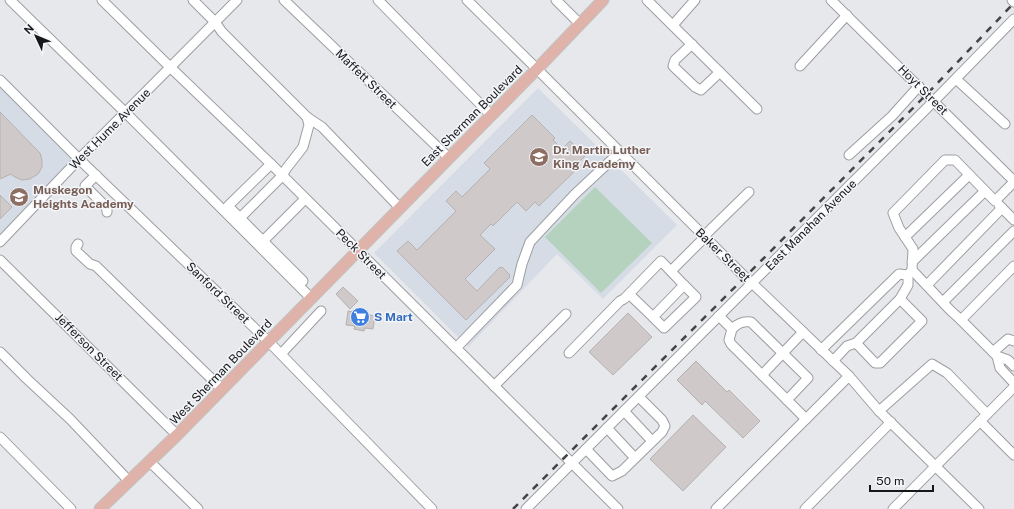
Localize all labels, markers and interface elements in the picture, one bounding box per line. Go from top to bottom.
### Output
north arrow [16,16,56,56]
text: N [22,22,36,36]
street label: Maffett Street [333,46,400,112]
street label: Hoyt Street [895,62,951,118]
street label: East Sherman Boulevard [419,63,525,169]
street label: West Hume Avenue [67,86,153,172]
place label: Dr. Martin Luther King Academy [553,143,651,171]
school or university icon: Dr. Martin Luther King Academy [528,146,550,168]
street label: East Manahan Avenue [763,176,860,273]
place label: Muskegon Heights Academy [33,183,134,211]
school or university icon: Muskegon Heights Academy [8,186,30,208]
street label: Baker Street [693,225,753,285]
street label: Peck Street [333,226,389,282]
street label: Sanford Street [183,259,253,327]
supermarket icon: S Mart [349,306,371,328]
street label: Jefferson Street [52,310,126,384]
place label: S Mart [374,310,413,324]
street label: West Sherman Boulevard [167,317,275,427]
scale bar [870,467,933,493]
text: 50 m [876,474,904,488]

